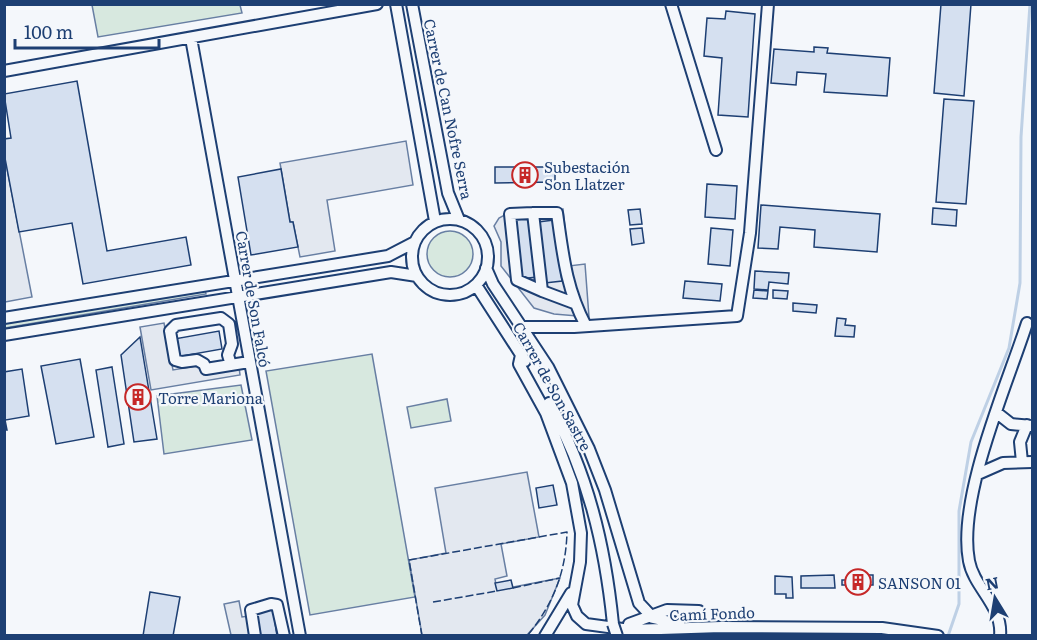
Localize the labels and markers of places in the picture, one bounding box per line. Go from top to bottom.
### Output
place label: Subestación Son Llatzer [544,155,630,195]
building icon: Subestación Son Llatzer [510,160,540,190]
building icon: Torre Mariona [123,382,153,412]
place label: Torre Mariona [158,386,264,409]
building icon: SANSON 01 [843,567,873,597]
place label: SANSON 01 [878,571,961,594]

